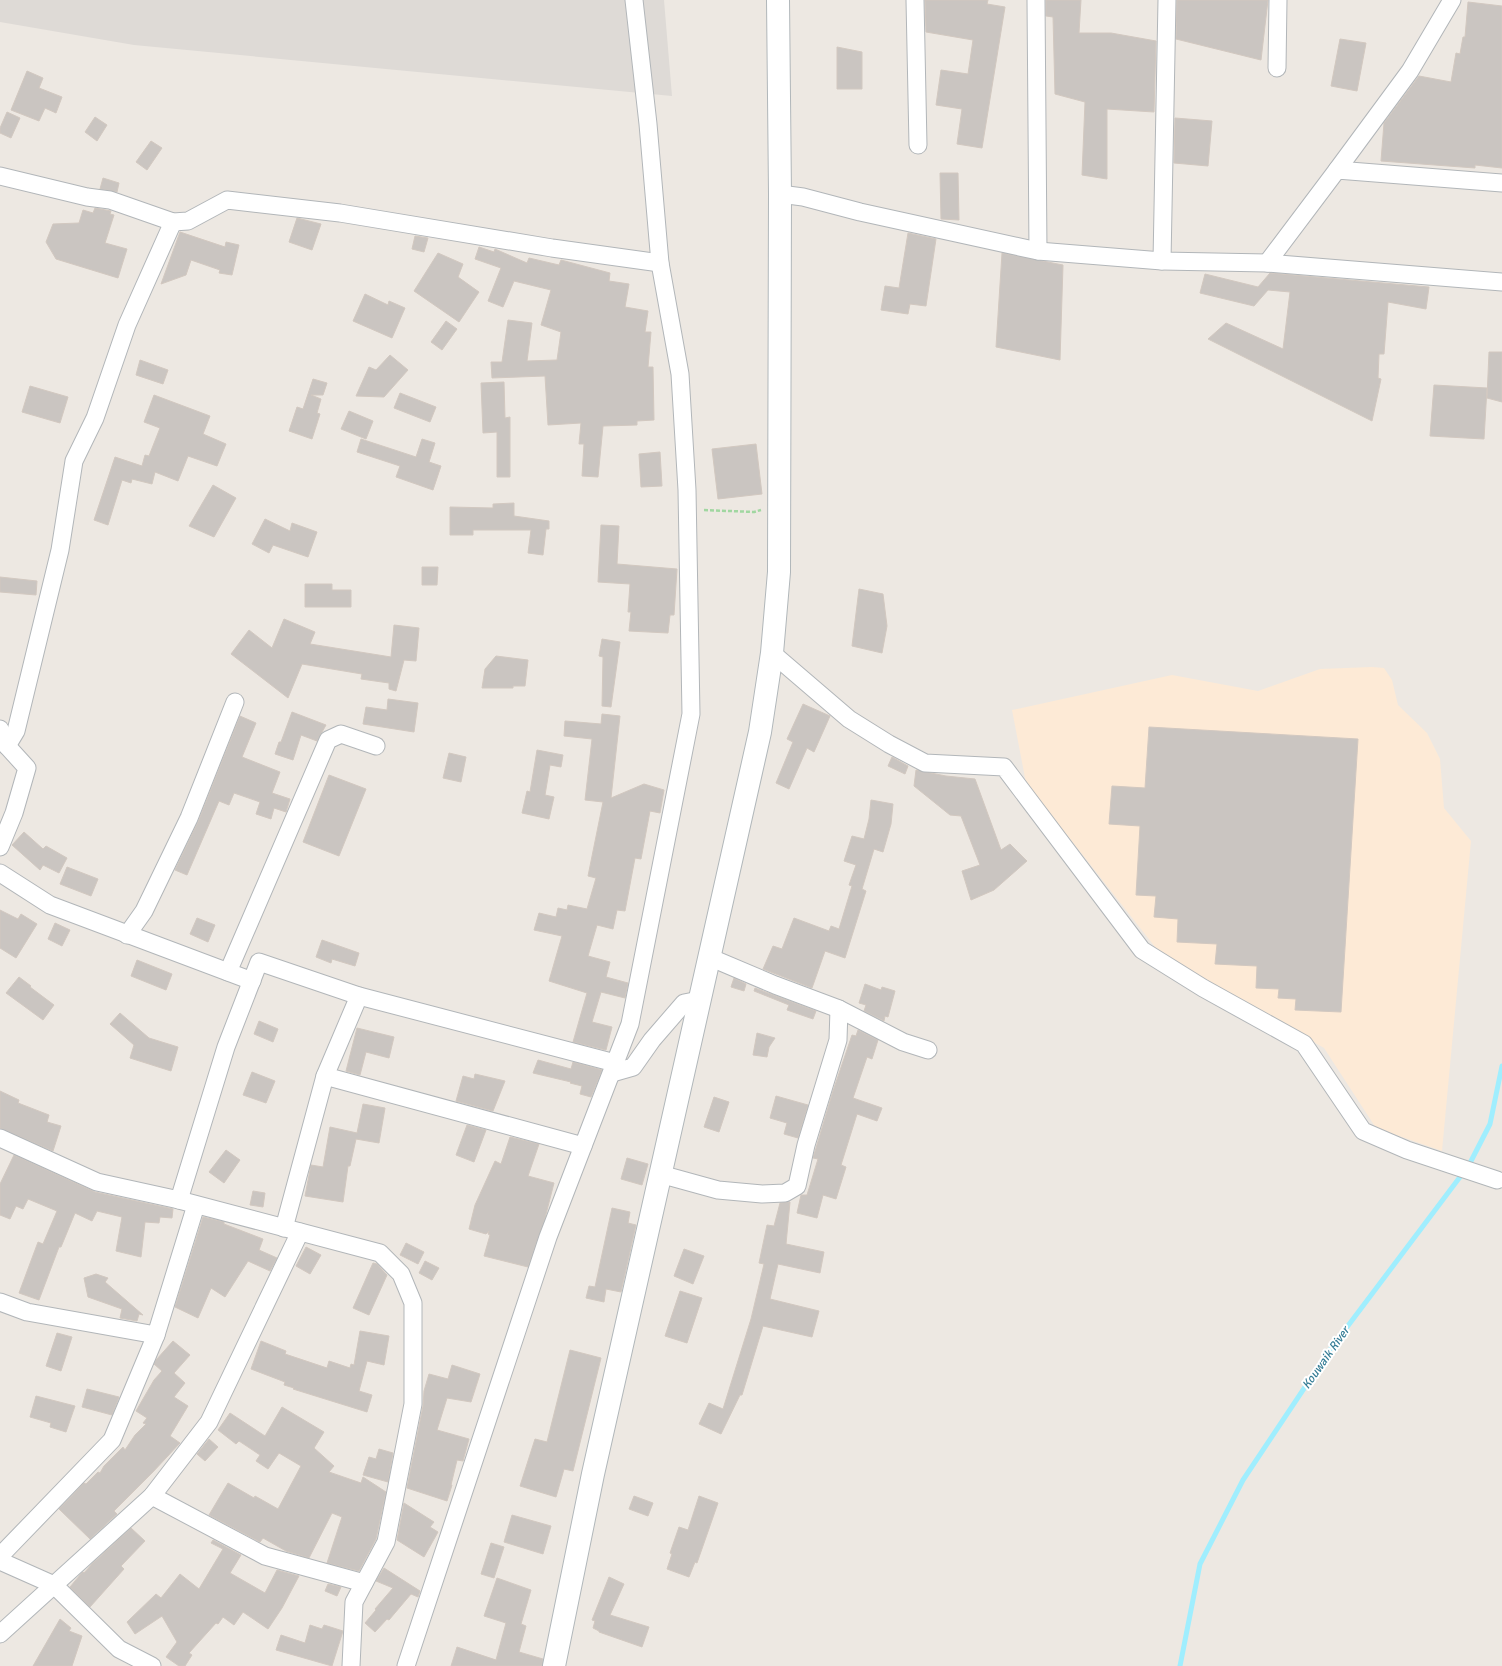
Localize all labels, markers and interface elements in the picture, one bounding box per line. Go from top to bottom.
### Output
water label: Kouwaik River [1299,1323,1354,1392]

